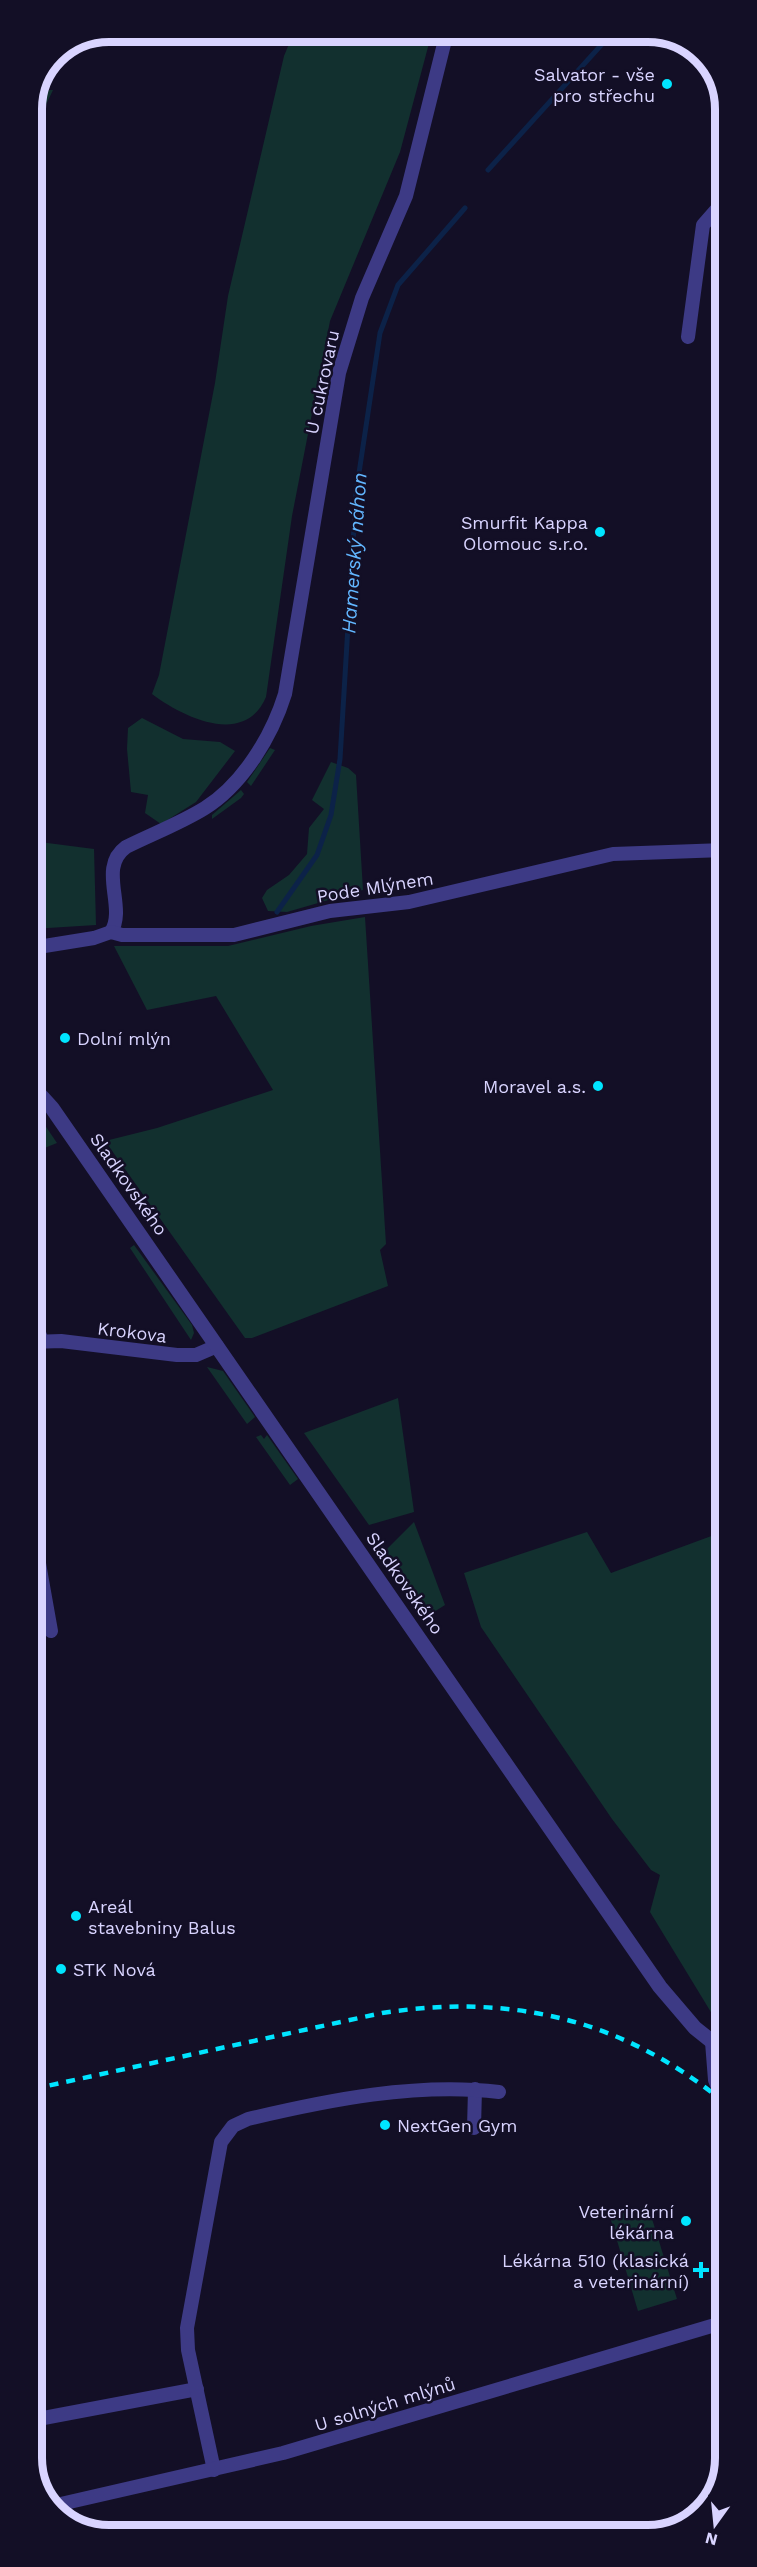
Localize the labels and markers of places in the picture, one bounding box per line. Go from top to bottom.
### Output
place label: Salvator - vše pro střechu [534,64,655,106]
marker: Salvator - vše pro střechu [660,77,674,91]
place label: Smurfit Kappa Olomouc s.r.o. [461,512,588,554]
marker: Smurfit Kappa Olomouc s.r.o. [593,525,607,539]
place label: Dolní mlýn [77,1028,171,1049]
marker: Dolní mlýn [58,1031,72,1045]
place label: Moravel a.s. [483,1076,586,1097]
marker: Moravel a.s. [591,1079,605,1093]
place label: Areál stavebniny Balus [88,1896,236,1938]
marker: Areál stavebniny Balus [69,1909,83,1923]
place label: STK Nová [73,1959,156,1980]
marker: STK Nová [54,1962,68,1976]
place label: NextGen Gym [397,2115,517,2136]
marker: NextGen Gym [378,2118,392,2132]
place label: Veterinární lékárna [578,2201,674,2243]
marker: Veterinární lékárna [679,2214,693,2228]
place label: Lékárna 510 (klasická a veterinární) [502,2250,689,2292]
marker: Lékárna 510 (klasická a veterinární) [694,2263,708,2277]

